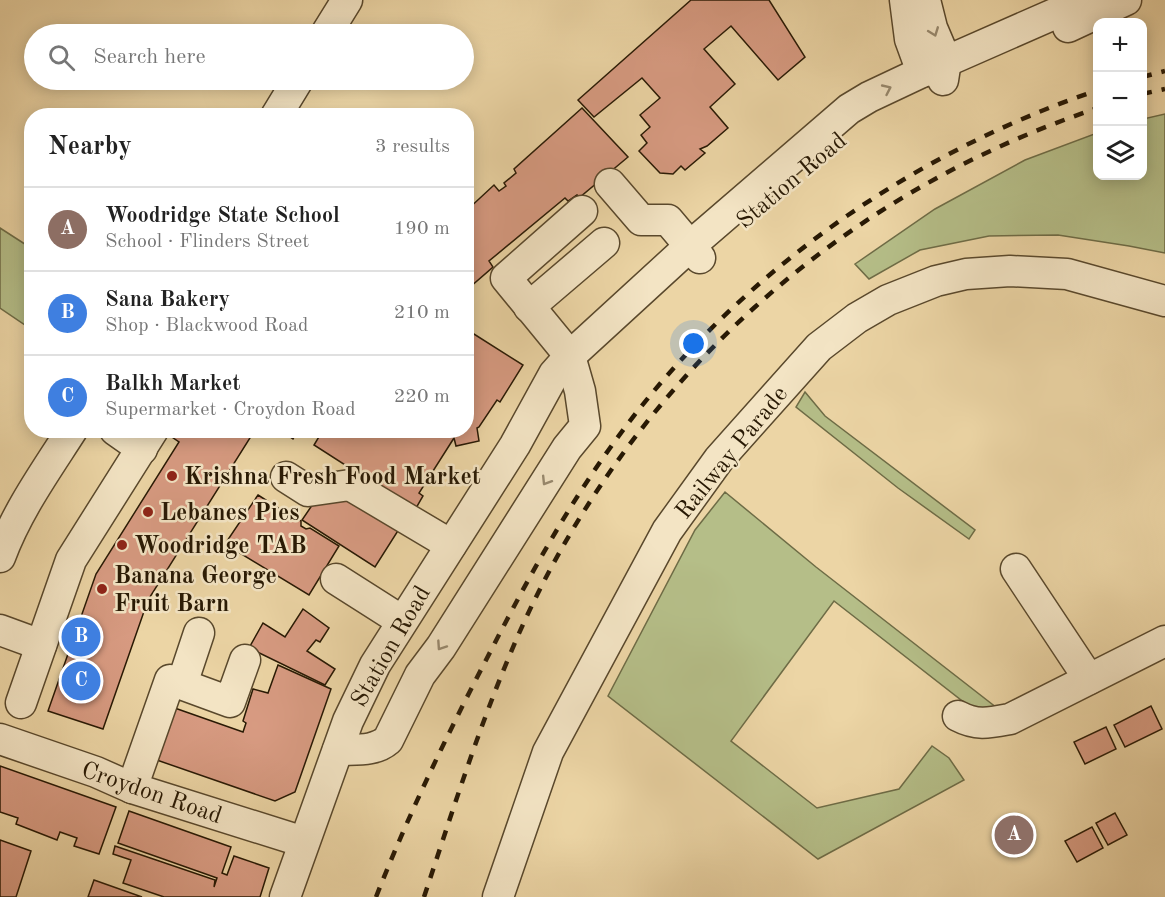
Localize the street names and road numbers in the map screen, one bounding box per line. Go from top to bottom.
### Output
street label: Station Road [733,129,852,234]
street label: Railway Parade [672,382,793,524]
street label: Station Road [348,583,436,711]
street label: Croydon Road [78,759,225,829]

